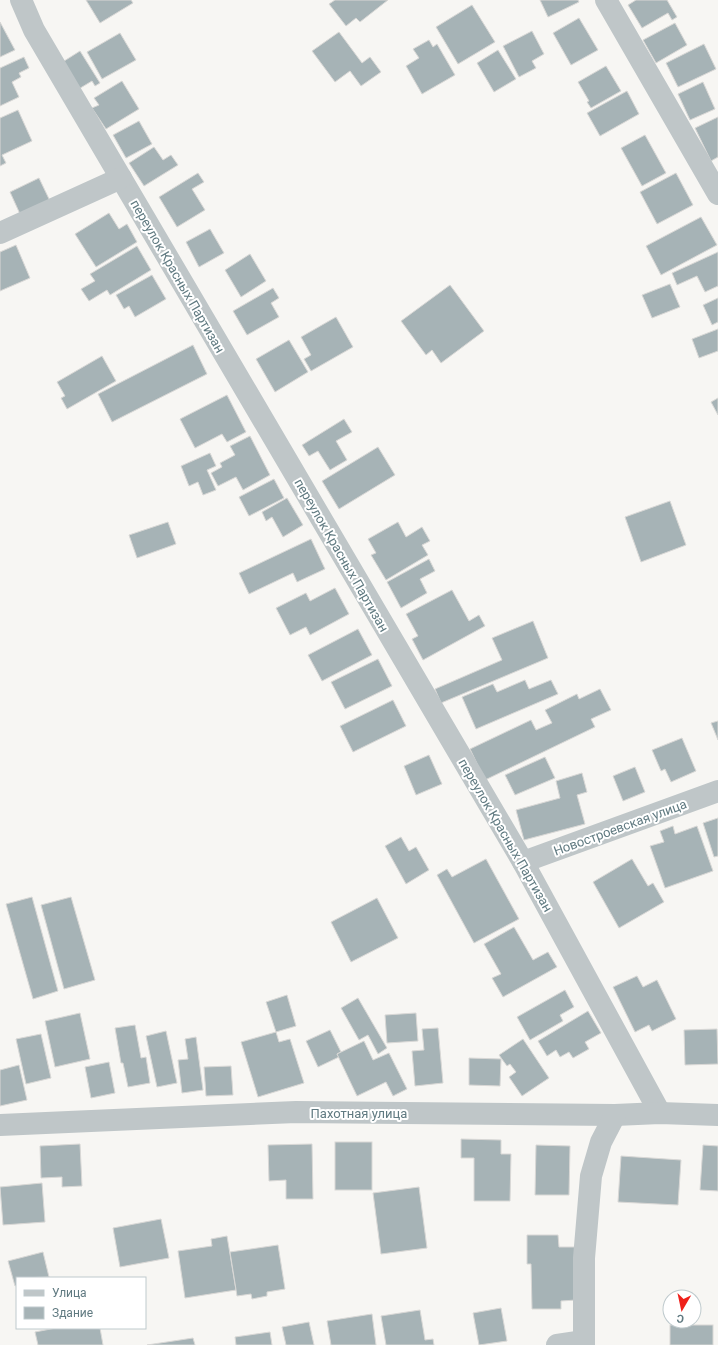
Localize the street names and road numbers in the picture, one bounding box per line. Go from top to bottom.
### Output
street label: переулок Красных Партизан [127,197,228,355]
street label: переулок Красных Партизан [291,476,392,634]
street label: переулок Красных Партизан [455,756,556,914]
street label: Новостроевская улица [552,796,689,859]
street label: Пахотная улица [311,1106,407,1121]

